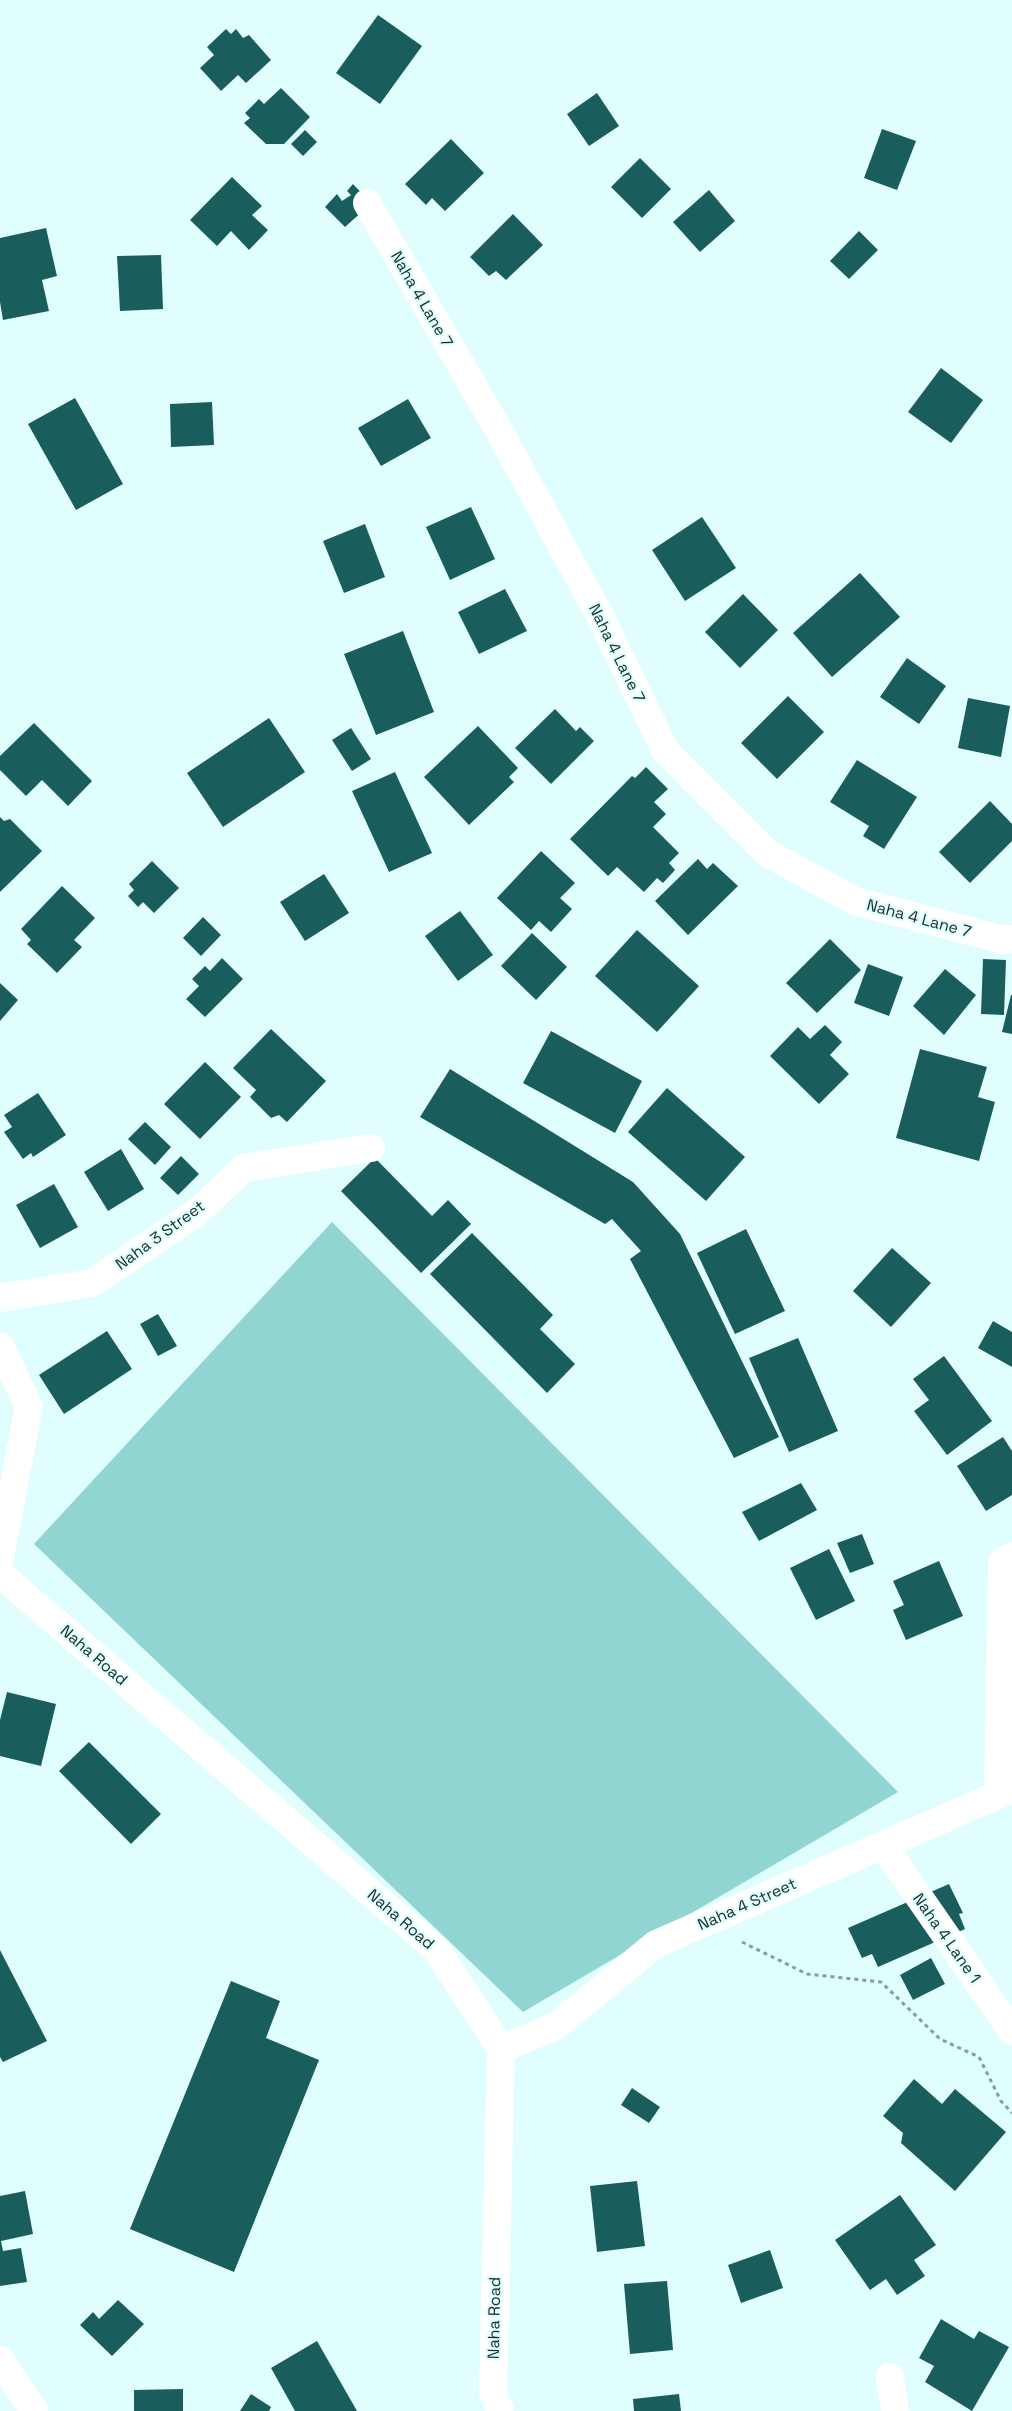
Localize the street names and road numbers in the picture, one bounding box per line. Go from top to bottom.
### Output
street label: Naha 4 Lane 7 [386,247,458,351]
street label: Naha 4 Lane 7 [584,600,650,706]
street label: Naha 4 Lane 7 [864,894,974,942]
street label: Naha 3 Street [111,1195,209,1275]
street label: Naha Road [56,1620,132,1690]
street label: Naha 4 Street [694,1873,800,1935]
street label: Naha Road [363,1884,439,1954]
street label: Naha 4 Lane 1 [908,1889,986,1987]
street label: Naha Road [483,2277,505,2359]

